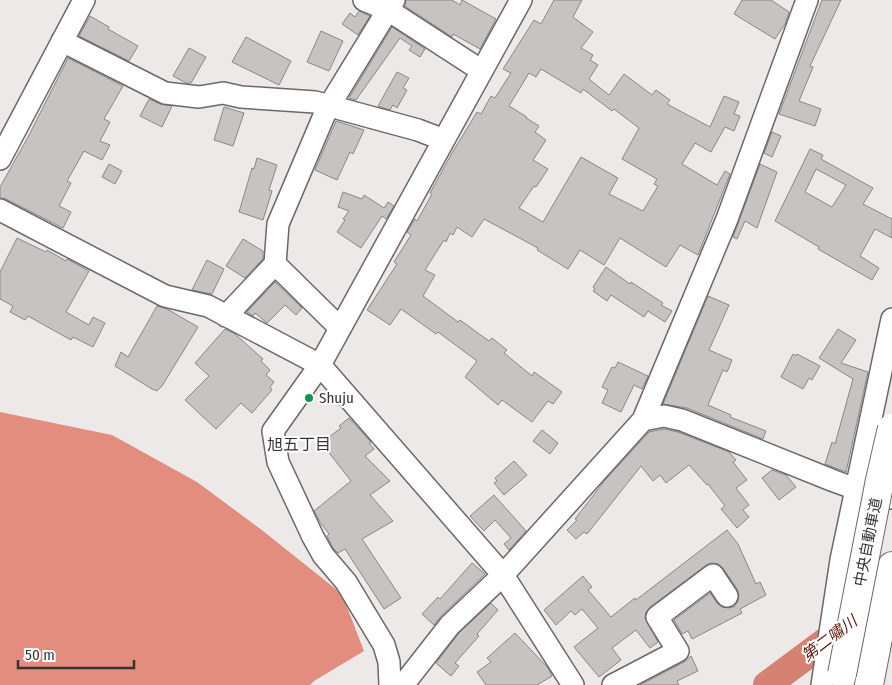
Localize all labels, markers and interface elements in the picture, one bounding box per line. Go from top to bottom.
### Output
place label: Shuju [319,389,354,407]
marker: Shuju [303,392,315,404]
district label: 旭五丁目 [267,435,331,454]
street label: 中央自動車道 [851,496,885,588]
water label: 第二嘯川 [798,610,862,665]
scale bar [18,638,134,670]
text: 50 m [25,646,55,664]

